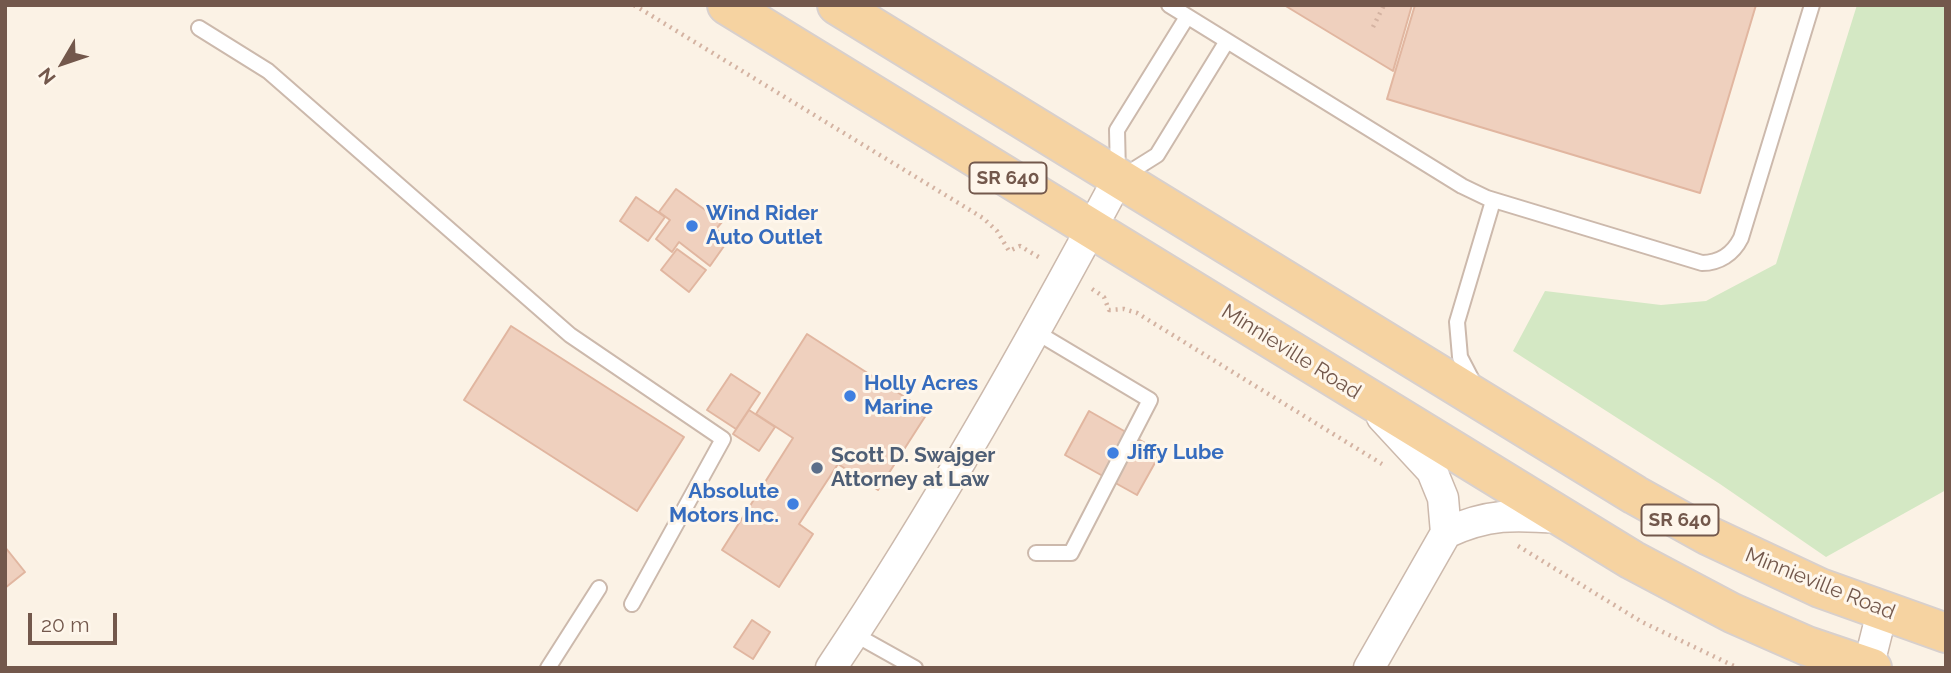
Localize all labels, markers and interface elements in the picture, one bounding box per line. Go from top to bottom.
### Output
north arrow [28,28,98,98]
text: N [34,64,60,89]
road number: SR 640 [970,162,1046,194]
place label: Wind Rider Auto Outlet [706,201,823,251]
marker: Wind Rider Auto Outlet [684,218,700,234]
street label: Minnieville Road [1217,299,1365,405]
place label: Holly Acres Marine [864,371,978,421]
marker: Holly Acres Marine [842,388,858,404]
place label: Jiffy Lube [1127,440,1224,466]
place label: Scott D. Swajger Attorney at Law [831,443,995,493]
marker: Jiffy Lube [1105,445,1121,461]
marker: Scott D. Swajger Attorney at Law [809,460,825,476]
place label: Absolute Motors Inc. [669,479,779,529]
marker: Absolute Motors Inc. [785,496,801,512]
road number: SR 640 [1642,505,1718,536]
street label: Minnieville Road [1741,542,1899,626]
scale bar [32,600,121,644]
text: 20 m [41,612,89,637]

